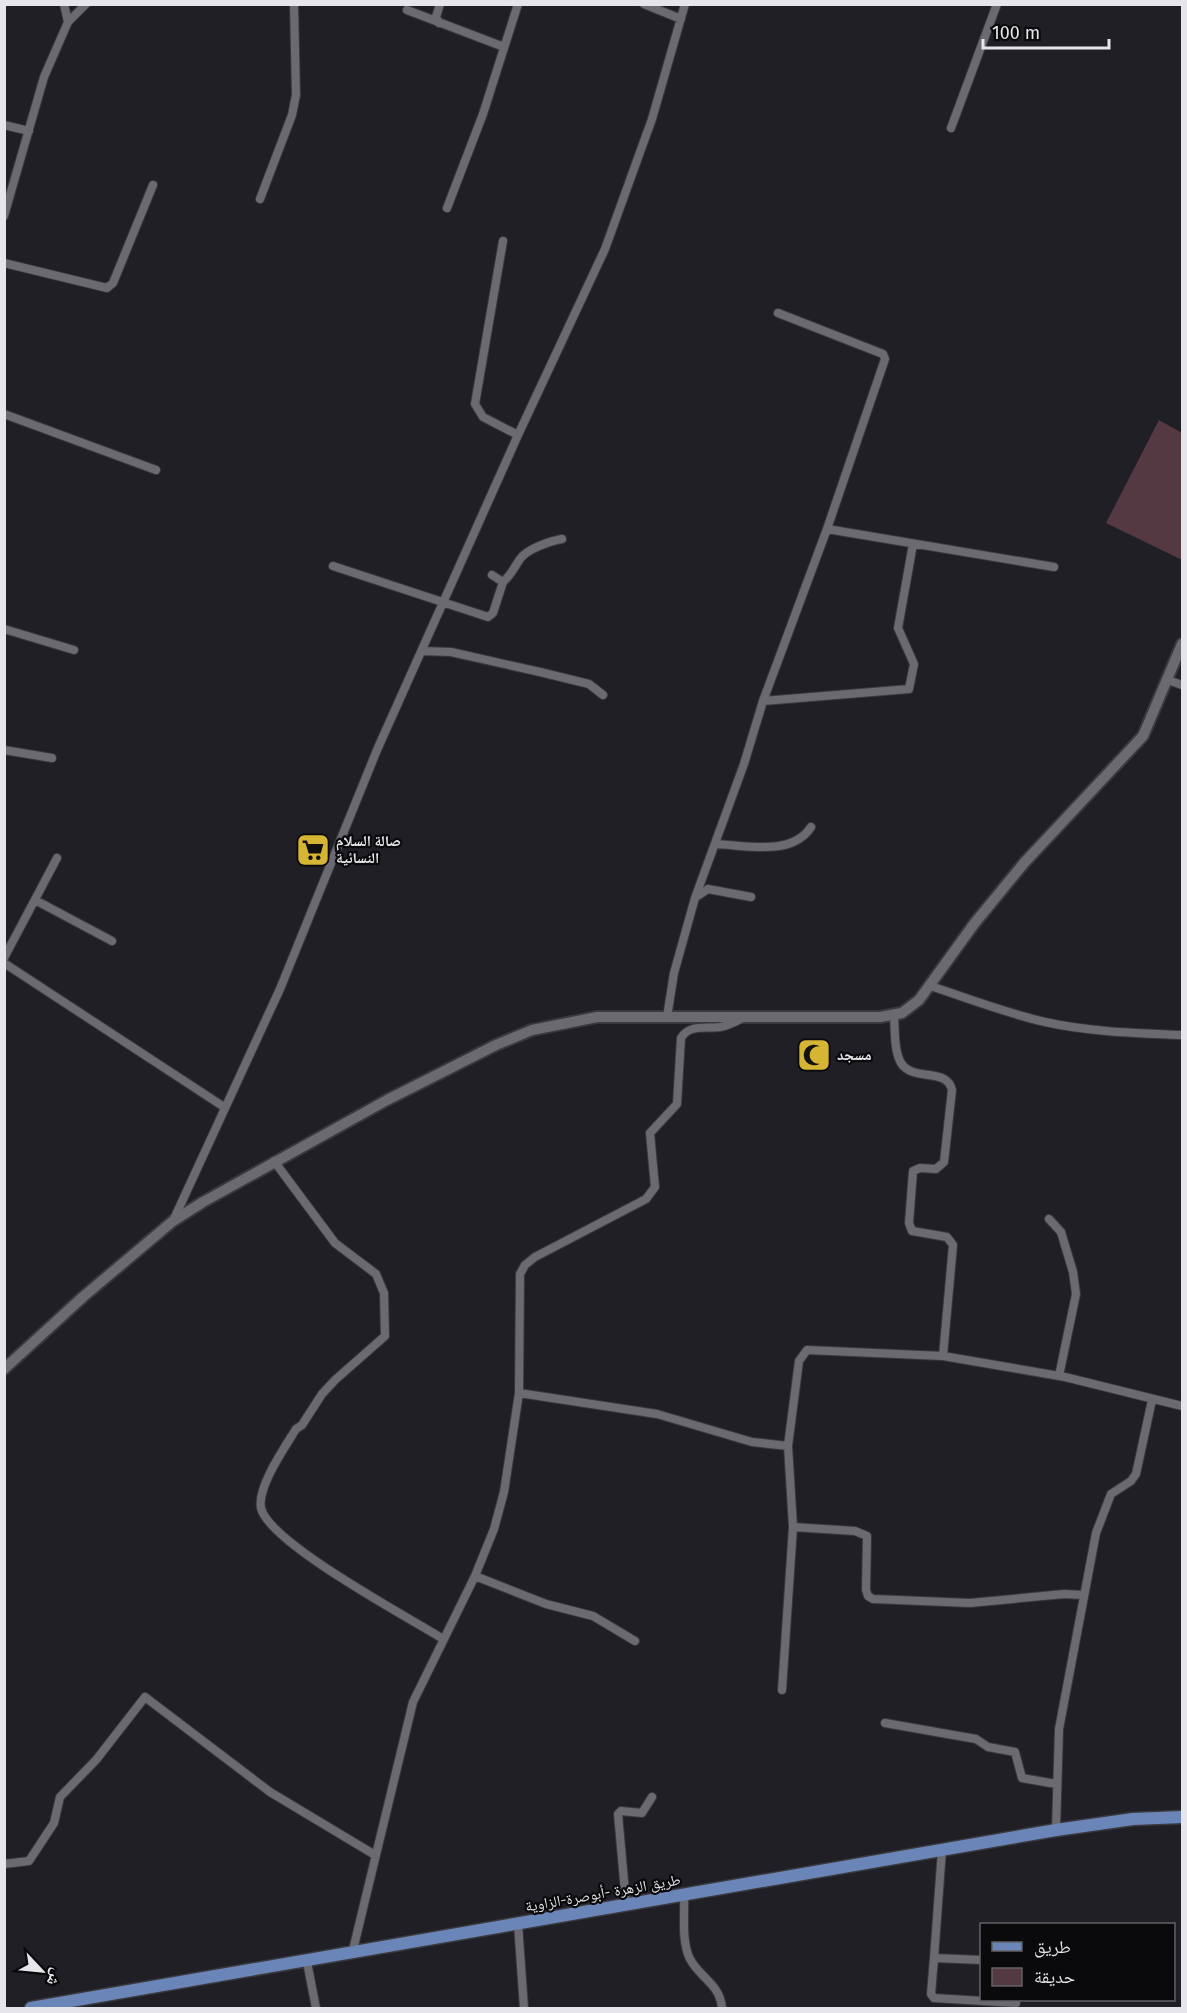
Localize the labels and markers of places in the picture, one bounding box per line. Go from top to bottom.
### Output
supermarket icon: صالة السلام النسائية [295,832,331,868]
place label: صالة السلام النسائية [336,832,401,867]
mosque icon: مسجد [796,1037,832,1073]
place label: مسجد [837,1046,872,1064]

